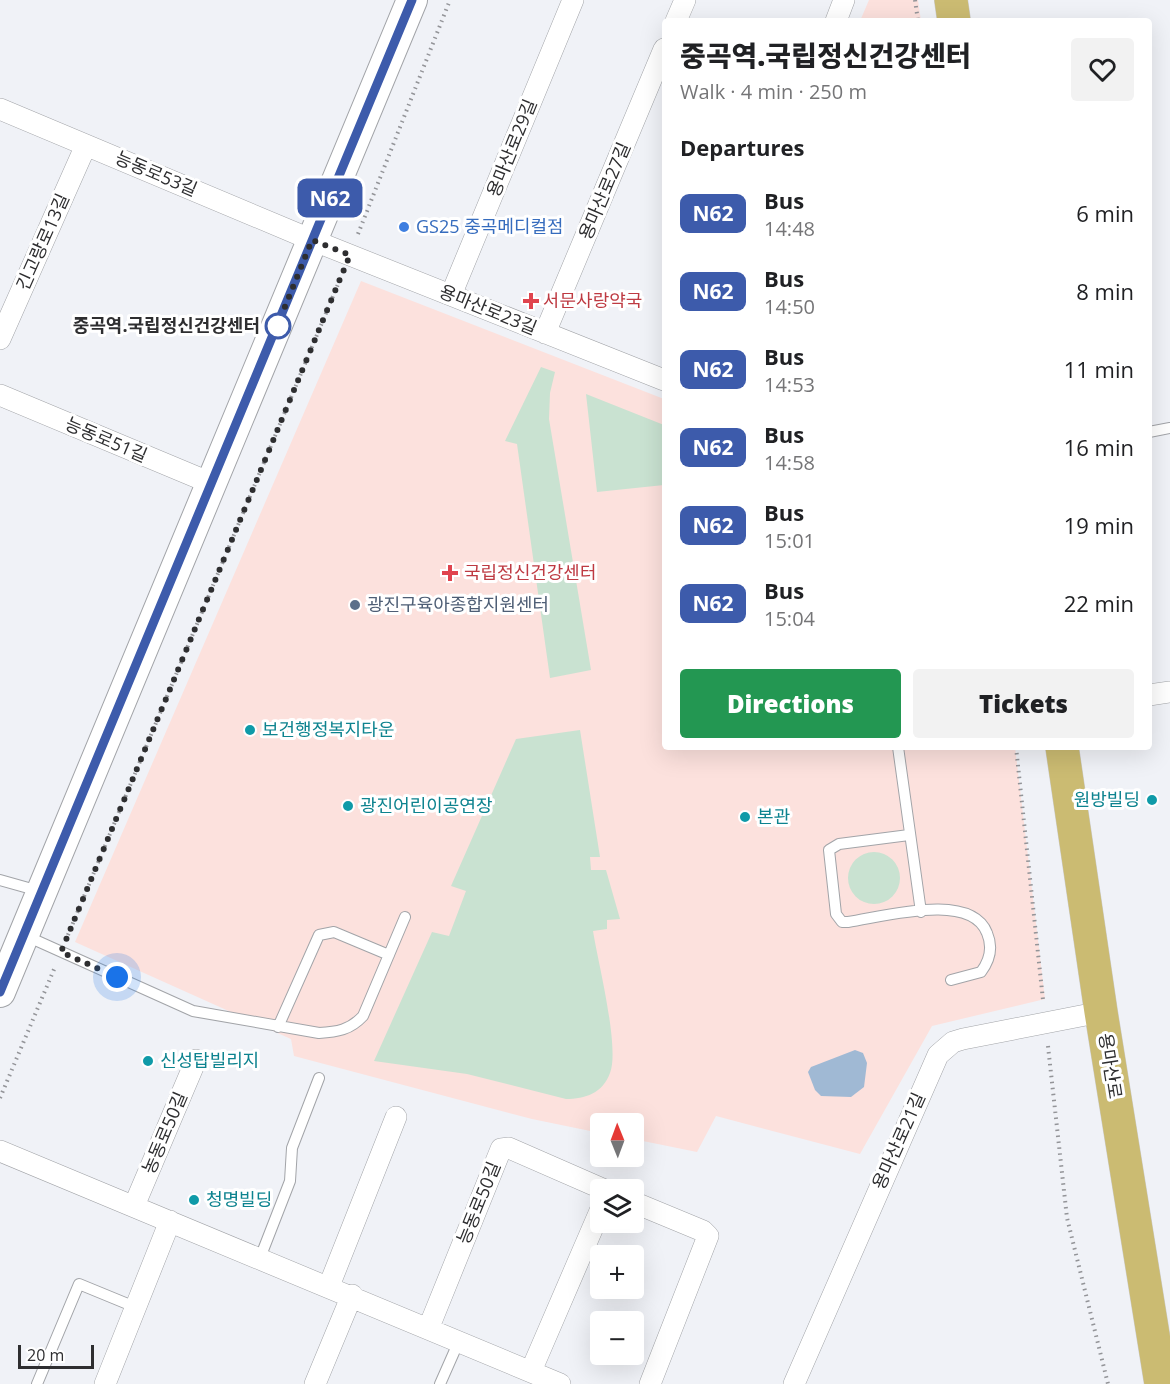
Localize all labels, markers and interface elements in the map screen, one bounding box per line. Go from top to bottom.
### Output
text: 중곡역.국립정신건강센터 [680,36,971,74]
button: heart [1071,38,1134,101]
text: Walk · 4 min · 250 m [680,78,867,105]
street label: 용마산로29길 [481,95,542,200]
text: Departures [680,132,804,162]
street label: 용마산로27길 [573,138,635,243]
street label: 능동로53길 [112,145,201,201]
line badge: N62 [296,178,364,218]
text: N62 [309,184,351,212]
text: Bus [764,185,804,215]
street label: 긴고랑로13길 [10,189,74,294]
text: 6 min [1076,198,1134,228]
text: N62 [692,199,734,227]
place label: GS25 중곡메디컬점 [416,214,564,238]
text: 14:48 [764,215,815,242]
marker: GS25 중곡메디컬점 [397,220,411,234]
text: Bus [764,263,804,293]
text: 8 min [1076,276,1134,306]
text: N62 [692,277,734,305]
street label: 용마산로23길 [436,279,541,340]
place label: 서문사랑약국 [543,288,642,312]
text: 14:50 [764,293,815,320]
marker: 서문사랑약국 [524,294,538,308]
place label: 중곡역.국립정신건강센터 [73,313,260,337]
marker: 중곡역.국립정신건강센터 [265,313,291,339]
text: Bus [764,341,804,371]
text: 11 min [1064,354,1134,384]
text: N62 [692,355,734,383]
text: 14:53 [764,371,815,398]
street label: 능동로51길 [62,411,151,467]
text: Bus [764,419,804,449]
text: 16 min [1064,432,1134,462]
text: N62 [692,433,734,461]
text: 14:58 [764,449,815,476]
text: Bus [764,497,804,527]
text: 19 min [1064,510,1134,540]
text: N62 [692,511,734,539]
text: 15:01 [764,527,815,554]
place label: 국립정신건강센터 [464,560,596,584]
marker: 국립정신건강센터 [441,564,459,582]
text: Bus [764,575,804,605]
text: 22 min [1064,588,1134,618]
text: N62 [692,589,734,617]
place label: 광진구육아종합지원센터 [367,592,549,616]
marker: 광진구육아종합지원센터 [348,598,362,612]
text: 15:04 [764,605,815,632]
button: Directions [680,669,901,738]
button: Tickets [913,669,1134,738]
place label: 보건행정복지타운 [262,717,394,741]
marker: 보건행정복지타운 [243,723,257,737]
place label: 원방빌딩 [1074,787,1140,811]
place label: 광진어린이공연장 [360,793,492,817]
marker: 원방빌딩 [1145,793,1159,807]
marker: 광진어린이공연장 [341,799,355,813]
place label: 본관 [757,804,791,828]
marker: 본관 [738,810,752,824]
your location [102,962,132,992]
street label: 용마산로 [1094,1031,1128,1100]
place label: 신성탑빌리지 [160,1048,259,1072]
marker: 신성탑빌리지 [141,1054,155,1068]
street label: 농동로50길 [136,1088,192,1177]
street label: 용마산로21길 [866,1088,930,1193]
north arrow [590,1113,644,1167]
map controls [590,1113,644,1365]
street label: 능동로50길 [451,1158,505,1247]
button: layers [590,1179,644,1233]
place label: 청명빌딩 [206,1187,272,1211]
marker: 청명빌딩 [187,1193,201,1207]
button: + [590,1245,644,1299]
button: − [590,1311,644,1365]
scale bar [18,1342,94,1370]
text: 20 m [27,1344,64,1366]

